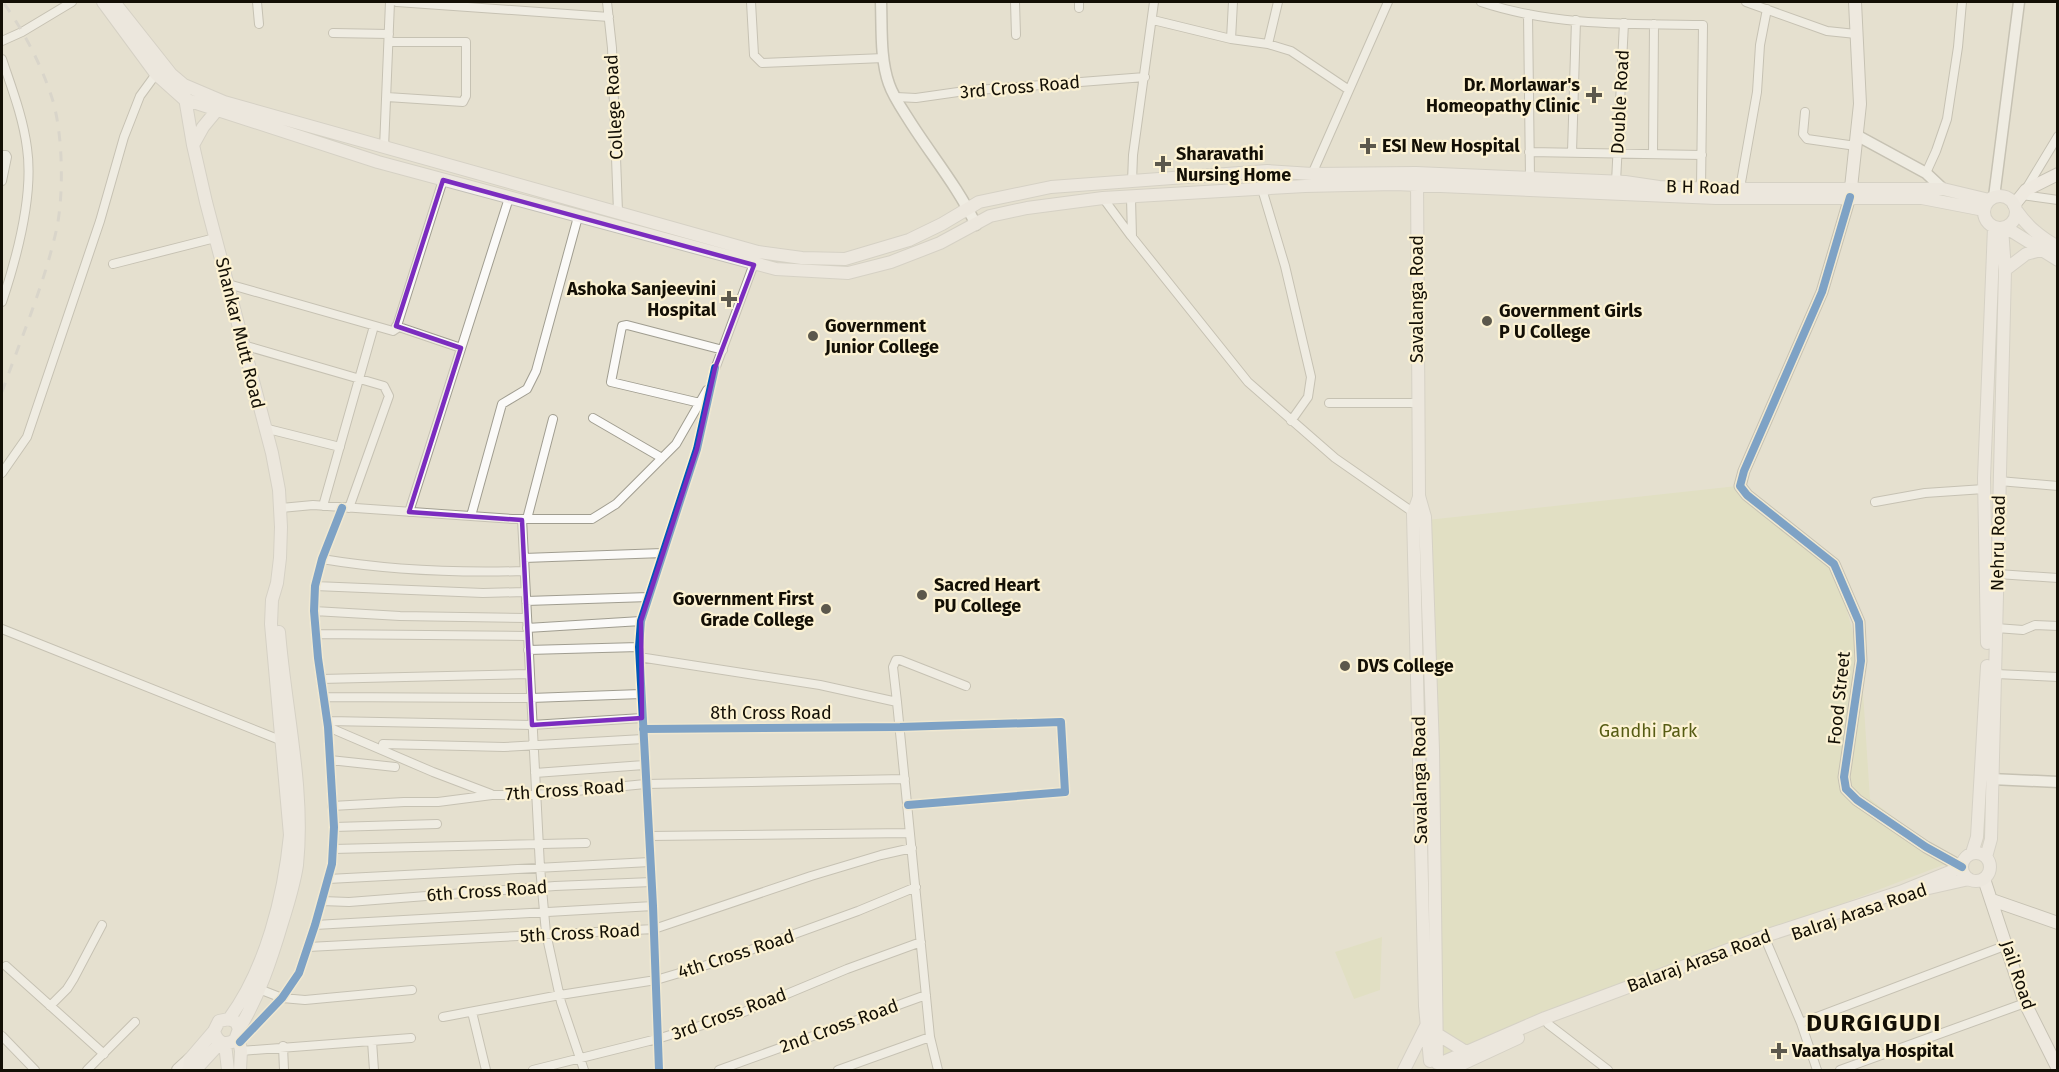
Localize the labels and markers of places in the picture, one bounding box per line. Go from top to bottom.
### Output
place label: Dr. Morlawar's Homeopathy Clinic [1426,74,1580,117]
marker: Dr. Morlawar's Homeopathy Clinic [1585,86,1603,104]
place label: ESI New Hospital [1382,135,1520,157]
marker: ESI New Hospital [1359,137,1377,155]
place label: Sharavathi Nursing Home [1176,143,1291,186]
marker: Sharavathi Nursing Home [1154,155,1172,173]
place label: Ashoka Sanjeevini Hospital [566,278,717,321]
marker: Ashoka Sanjeevini Hospital [720,290,738,308]
place label: Government Girls P U College [1499,300,1643,343]
marker: Government Girls P U College [1480,314,1494,328]
place label: Government Junior College [824,315,939,358]
marker: Government Junior College [806,329,820,343]
place label: Sacred Heart PU College [934,574,1041,617]
place label: Government First Grade College [673,588,815,631]
marker: Sacred Heart PU College [915,588,929,602]
marker: Government First Grade College [819,602,833,616]
place label: DVS College [1357,655,1454,677]
marker: DVS College [1338,659,1352,673]
place label: Vaathsalya Hospital [1791,1040,1954,1062]
marker: Vaathsalya Hospital [1770,1042,1788,1060]

